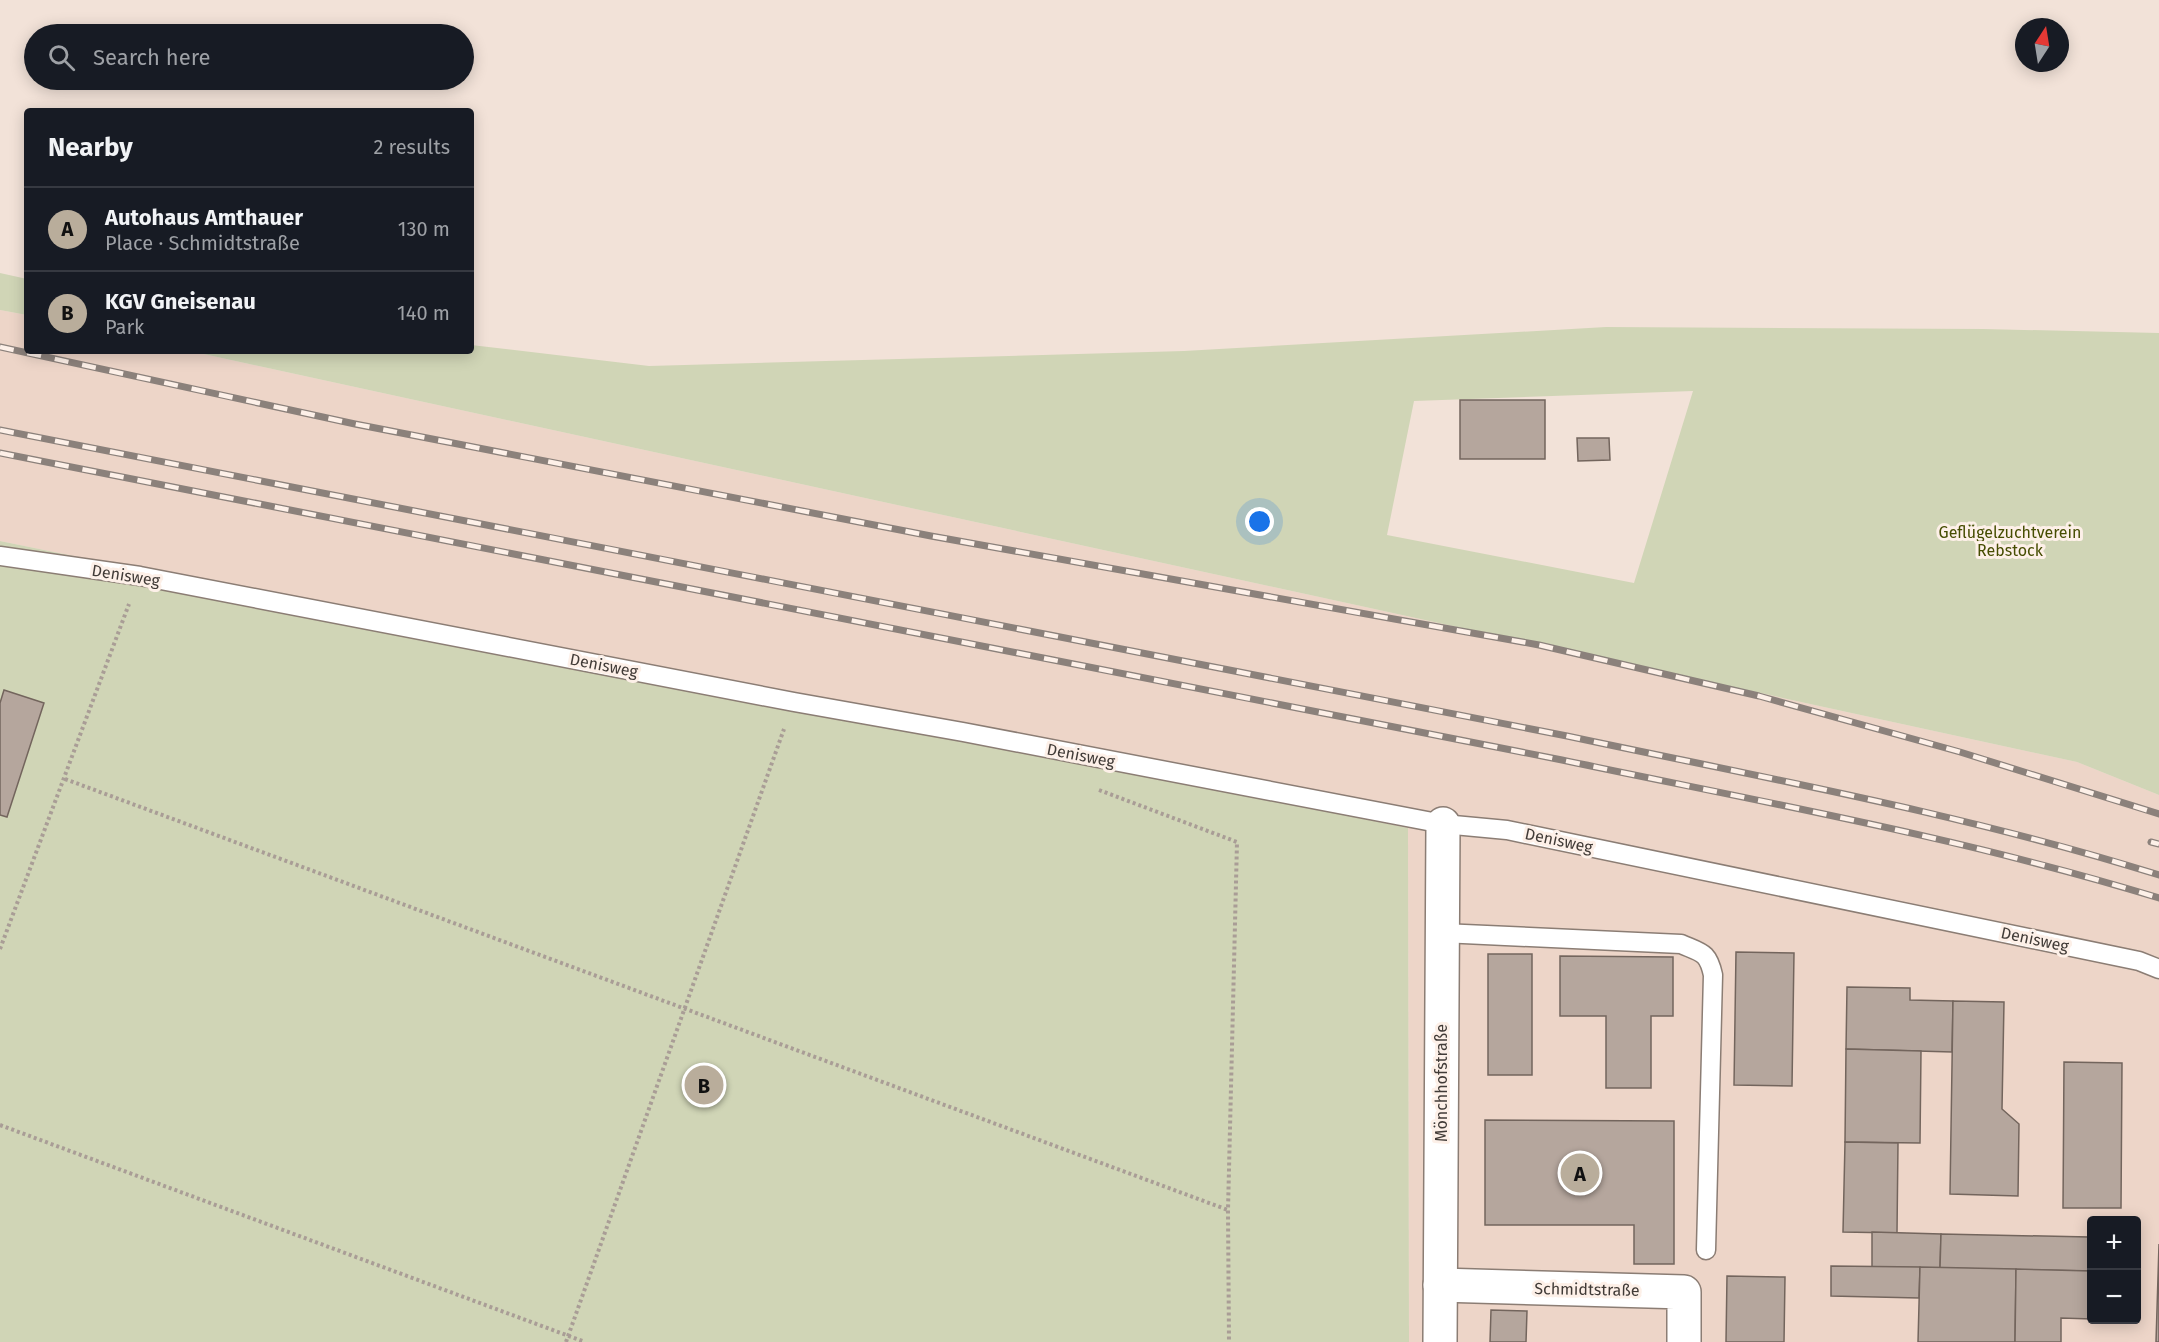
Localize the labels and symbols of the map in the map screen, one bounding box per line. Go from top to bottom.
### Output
north arrow [2015,18,2069,72]
your location [1245,507,1274,536]
park label: Geflügelzuchtverein Rebstock [1939,523,2081,560]
street label: Denisweg [90,561,162,590]
street label: Denisweg [568,650,640,682]
street label: Denisweg [1045,740,1117,772]
street label: Denisweg [1523,824,1595,857]
street label: Denisweg [1999,923,2071,956]
street label: Mönchhofstraße [1432,1024,1451,1142]
pin: B [684,1062,724,1108]
pin: A [1560,1150,1600,1196]
street label: Schmidtstraße [1534,1279,1640,1300]

